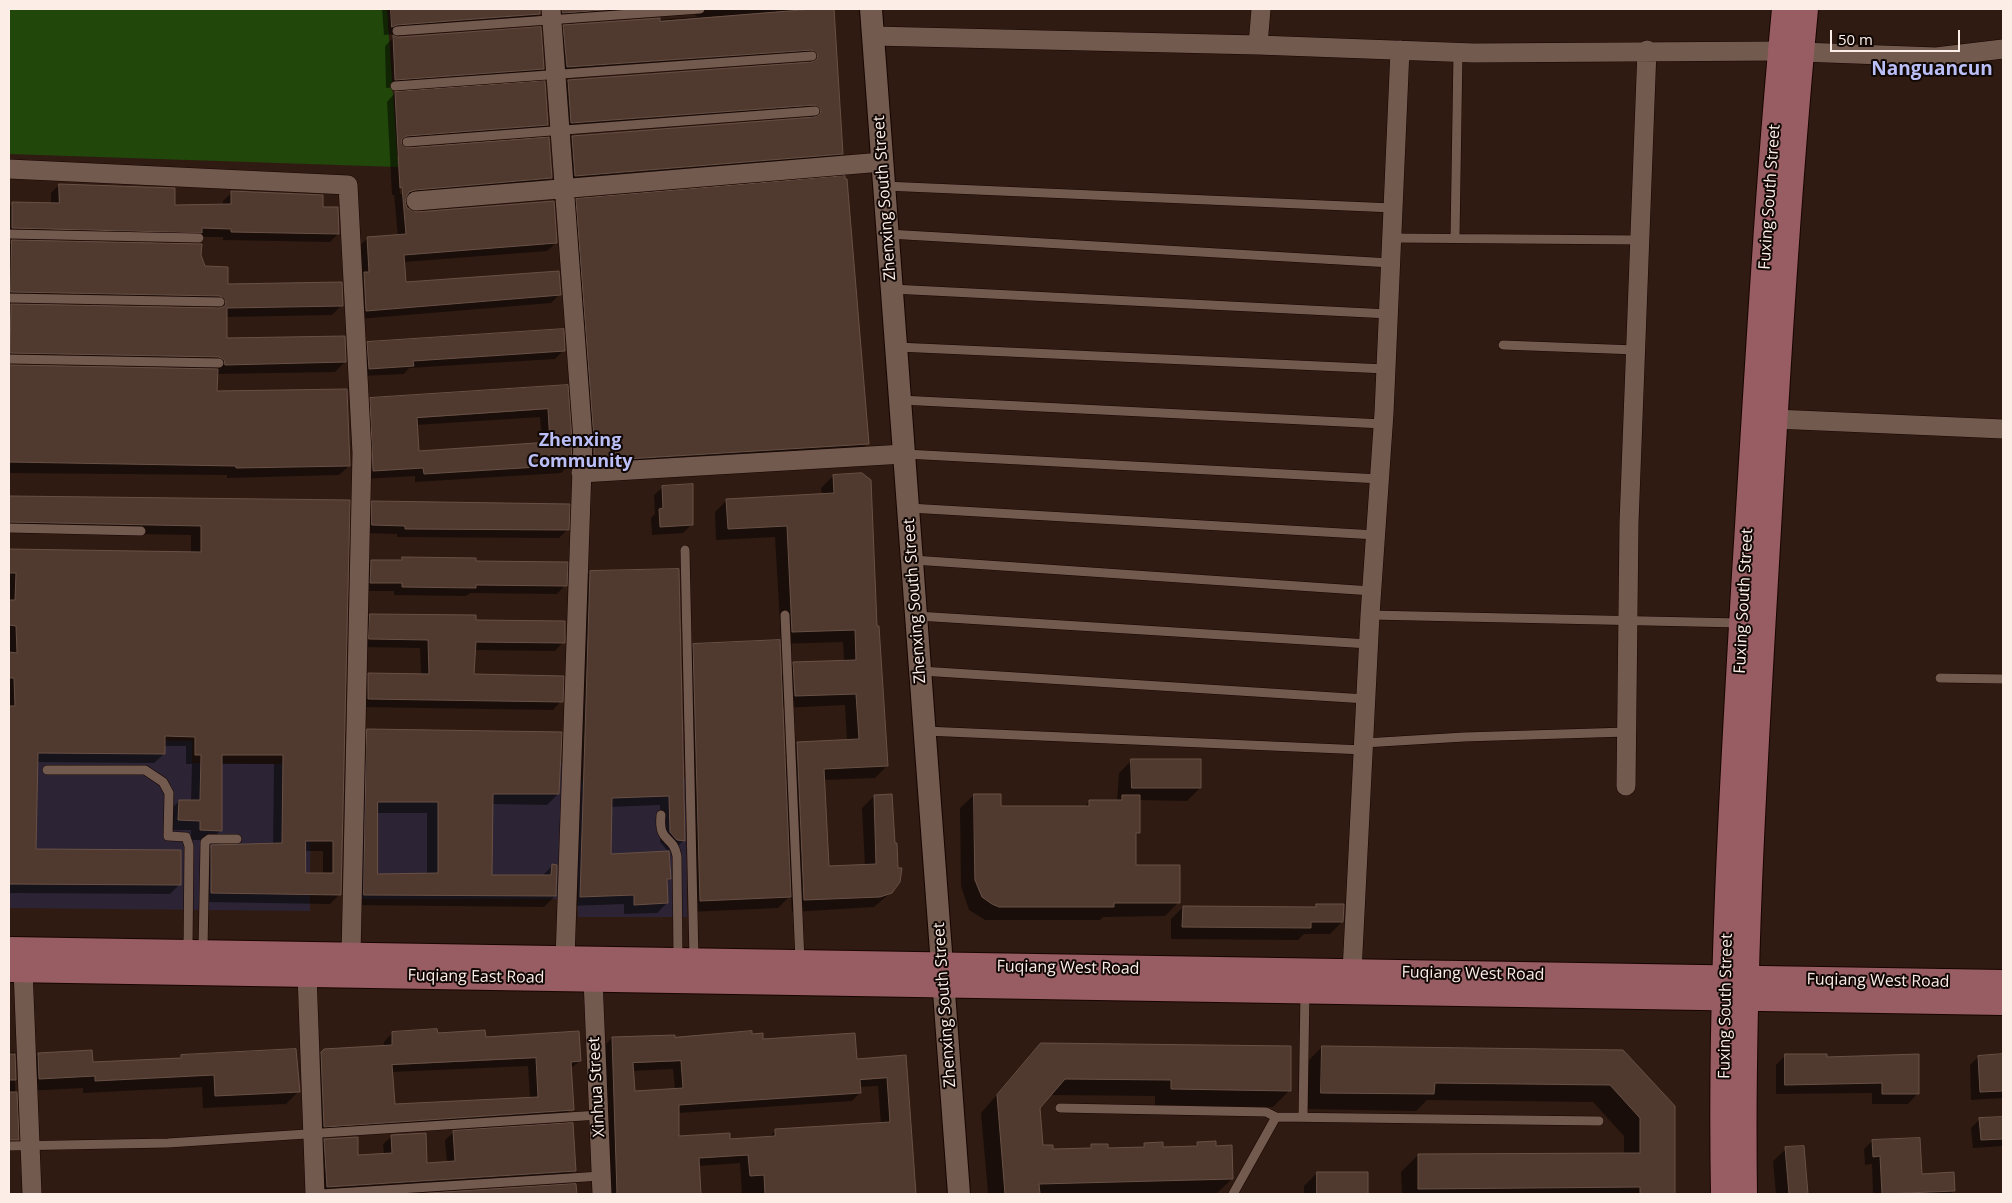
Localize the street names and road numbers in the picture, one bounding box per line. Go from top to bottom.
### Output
street label: Zhenxing South Street [870,115,900,281]
street label: Fuxing South Street [1755,124,1785,270]
street label: Zhenxing South Street [900,518,930,684]
street label: Fuxing South Street [1731,528,1757,674]
street label: Zhenxing South Street [930,922,960,1088]
street label: Fuxing South Street [1715,933,1737,1079]
street label: Fuqiang West Road [996,957,1140,979]
street label: Fuqiang West Road [1401,963,1545,985]
street label: Fuqiang East Road [407,966,545,988]
street label: Fuqiang West Road [1806,970,1950,992]
street label: Xinhua Street [585,1036,609,1138]

